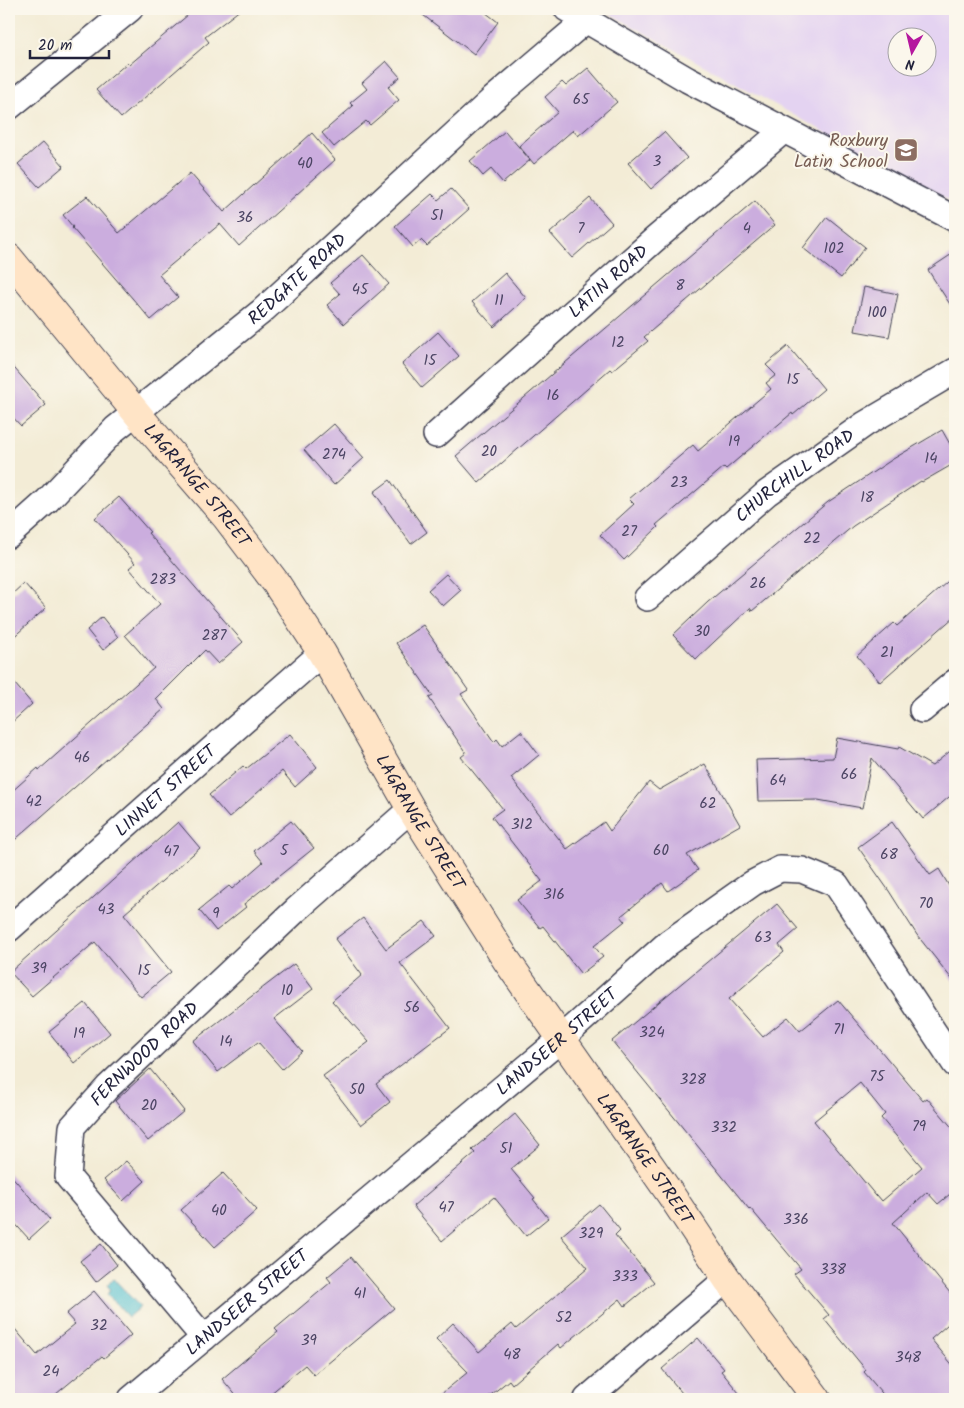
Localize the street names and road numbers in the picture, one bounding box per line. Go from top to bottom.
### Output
street label: REDGATE ROAD [242,226,355,333]
street label: LATIN ROAD [562,238,656,326]
street label: LAGRANGE STREET [135,418,258,555]
street label: CHURCHILL ROAD [729,422,862,531]
street label: LINNET STREET [109,737,225,845]
street label: LAGRANGE STREET [367,749,472,898]
street label: LANDSEER STREET [490,980,626,1104]
street label: FERNWOOD ROAD [84,995,207,1114]
street label: LAGRANGE STREET [588,1088,701,1232]
street label: LANDSEER STREET [180,1242,317,1364]

